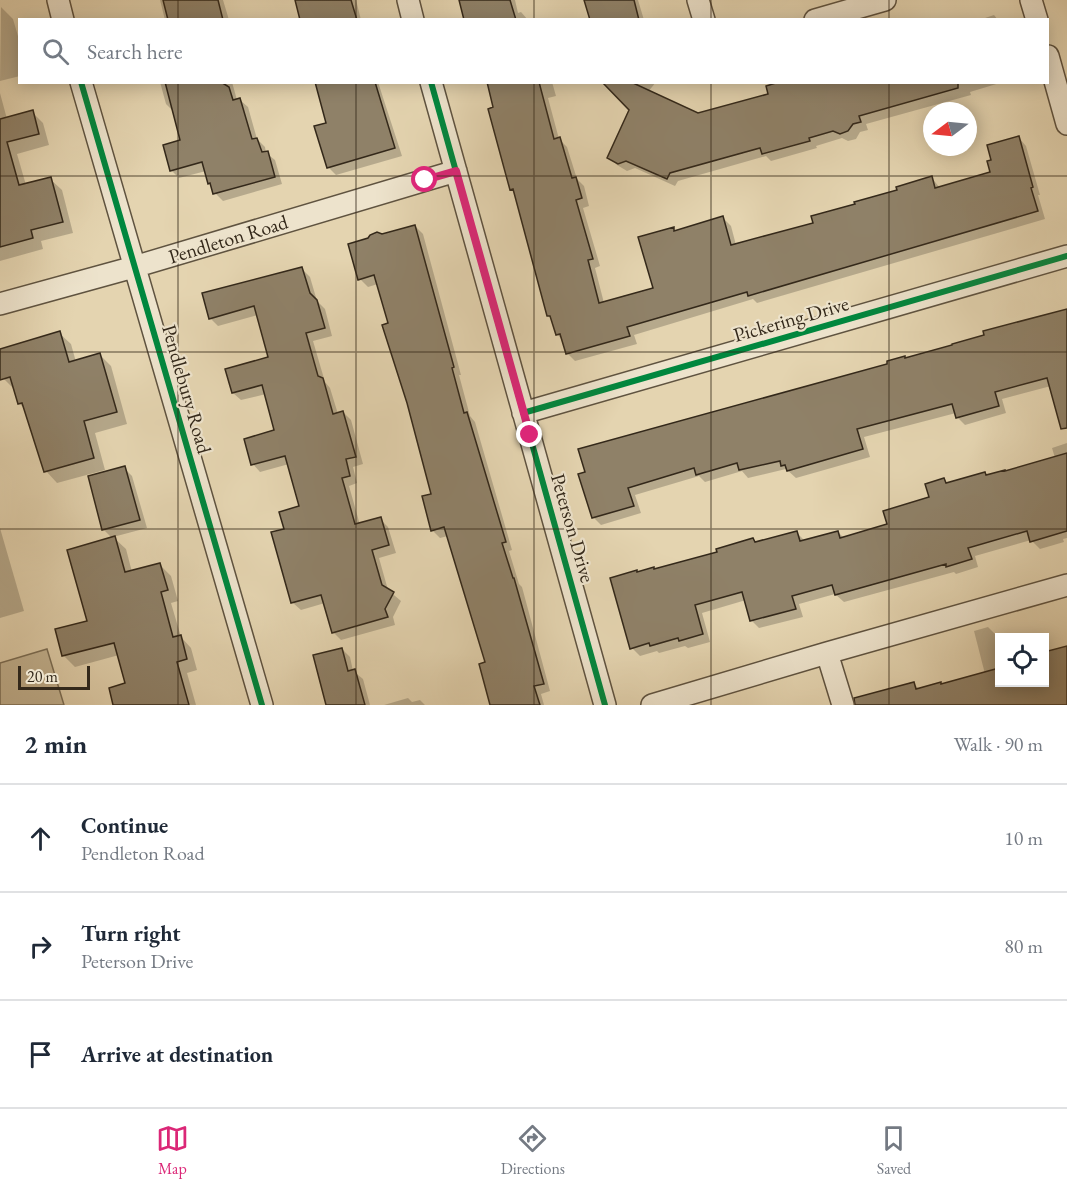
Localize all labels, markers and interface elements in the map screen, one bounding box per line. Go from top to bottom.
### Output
search box [18,18,1049,84]
icon: search [39,35,72,68]
text: Search here [87,37,182,66]
north arrow [923,102,977,156]
route start [411,166,437,192]
street label: Pendleton Road [165,208,292,270]
street label: Pickering Drive [730,290,852,348]
street label: Pendlebury Road [156,321,218,457]
route end [516,421,542,447]
street label: Peterson Drive [545,470,601,586]
map controls [995,633,1049,687]
button: locate [995,633,1049,687]
scale bar [18,663,90,690]
text: 20 m [27,666,58,687]
text: 2 min [24,727,87,761]
text: Walk · 90 m [954,731,1043,757]
text: Continue [81,811,168,840]
icon: ahead [24,822,57,855]
text: 10 m [1004,825,1043,851]
text: Pendleton Road [81,840,205,866]
text: Turn right [81,919,180,948]
icon: right [24,930,57,963]
text: 80 m [1004,933,1043,959]
text: Peterson Drive [81,948,193,974]
icon: arrive [24,1038,57,1071]
text: Arrive at destination [81,1040,273,1069]
tab: Map [156,1122,189,1179]
tab: Directions [501,1122,565,1179]
tab: Saved [877,1122,911,1179]

